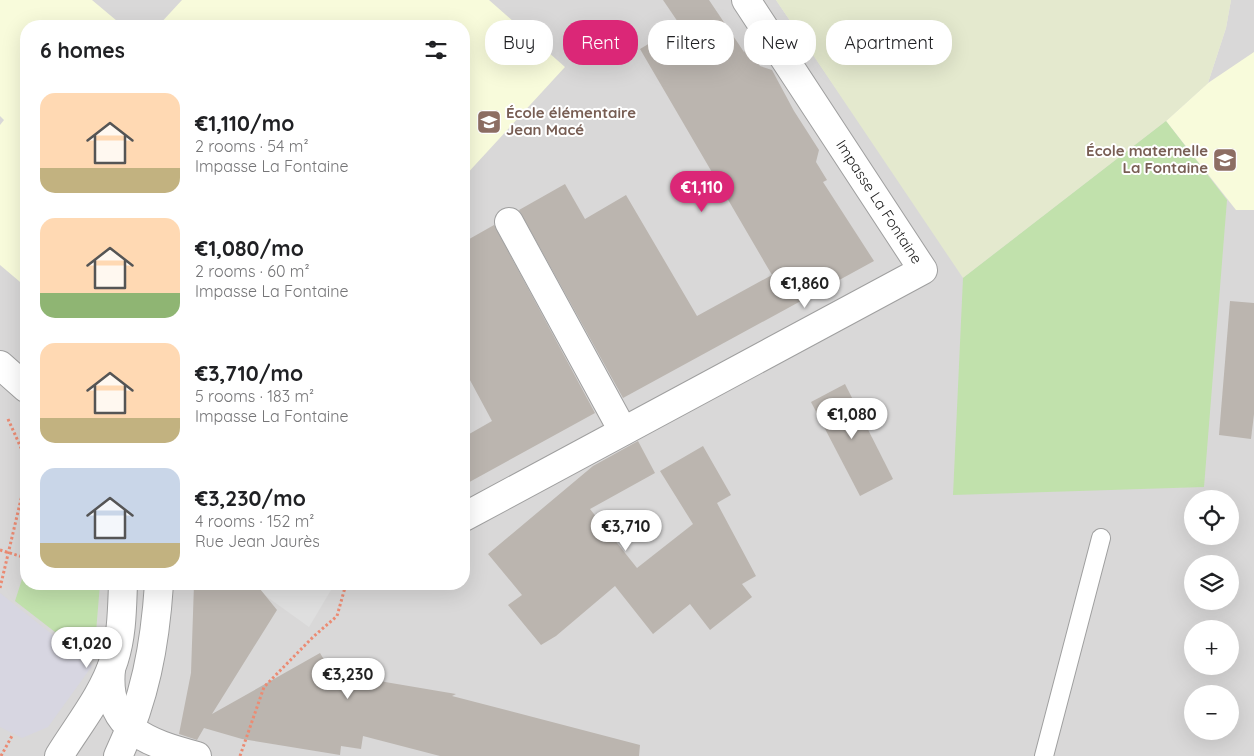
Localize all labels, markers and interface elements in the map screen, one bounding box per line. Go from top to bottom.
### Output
chip: Buy [485,20,553,65]
chip: Rent [563,20,638,65]
chip: Filters [648,20,734,65]
chip: New [744,20,816,65]
chip: Apartment [826,20,952,65]
icon: filters [422,36,450,64]
text: 6 homes [40,37,125,63]
place label: École élémentaire Jean Macé [506,103,636,139]
school or university icon: École élémentaire Jean Macé [476,109,502,135]
text: €1,110/mo [195,110,294,136]
icon: home [80,113,140,173]
text: 2 rooms · 54 m² [195,136,309,156]
street label: Impasse La Fontaine [832,136,927,267]
place label: École maternelle La Fontaine [1086,141,1208,177]
school or university icon: École maternelle La Fontaine [1212,147,1238,173]
text: Impasse La Fontaine [195,156,349,176]
pin: €1,110 [661,170,743,213]
text: €1,110 [681,177,723,197]
text: €1,080/mo [195,235,304,261]
icon: home [80,238,140,298]
text: 2 rooms · 60 m² [195,261,309,281]
pin: €1,860 [764,266,846,309]
text: €1,860 [781,273,829,293]
text: Impasse La Fontaine [195,281,349,301]
text: €3,710/mo [195,360,303,386]
icon: home [80,363,140,423]
text: 5 rooms · 183 m² [195,386,314,406]
pin: €1,080 [811,398,893,440]
text: €1,080 [827,404,877,424]
text: Impasse La Fontaine [195,406,349,426]
text: €3,230/mo [195,485,306,511]
icon: home [80,488,140,548]
map controls [1184,490,1239,740]
button: locate [1184,490,1239,545]
pin: €3,710 [585,510,667,552]
text: 4 rooms · 152 m² [195,511,314,531]
text: €3,710 [602,516,650,536]
text: Rue Jean Jaurès [195,531,320,551]
button: layers [1184,555,1239,610]
button: + [1184,620,1239,675]
pin: €1,020 [46,626,128,669]
text: €1,020 [62,633,112,653]
pin: €3,230 [307,658,389,700]
text: €3,230 [323,664,373,684]
button: − [1184,685,1239,740]

